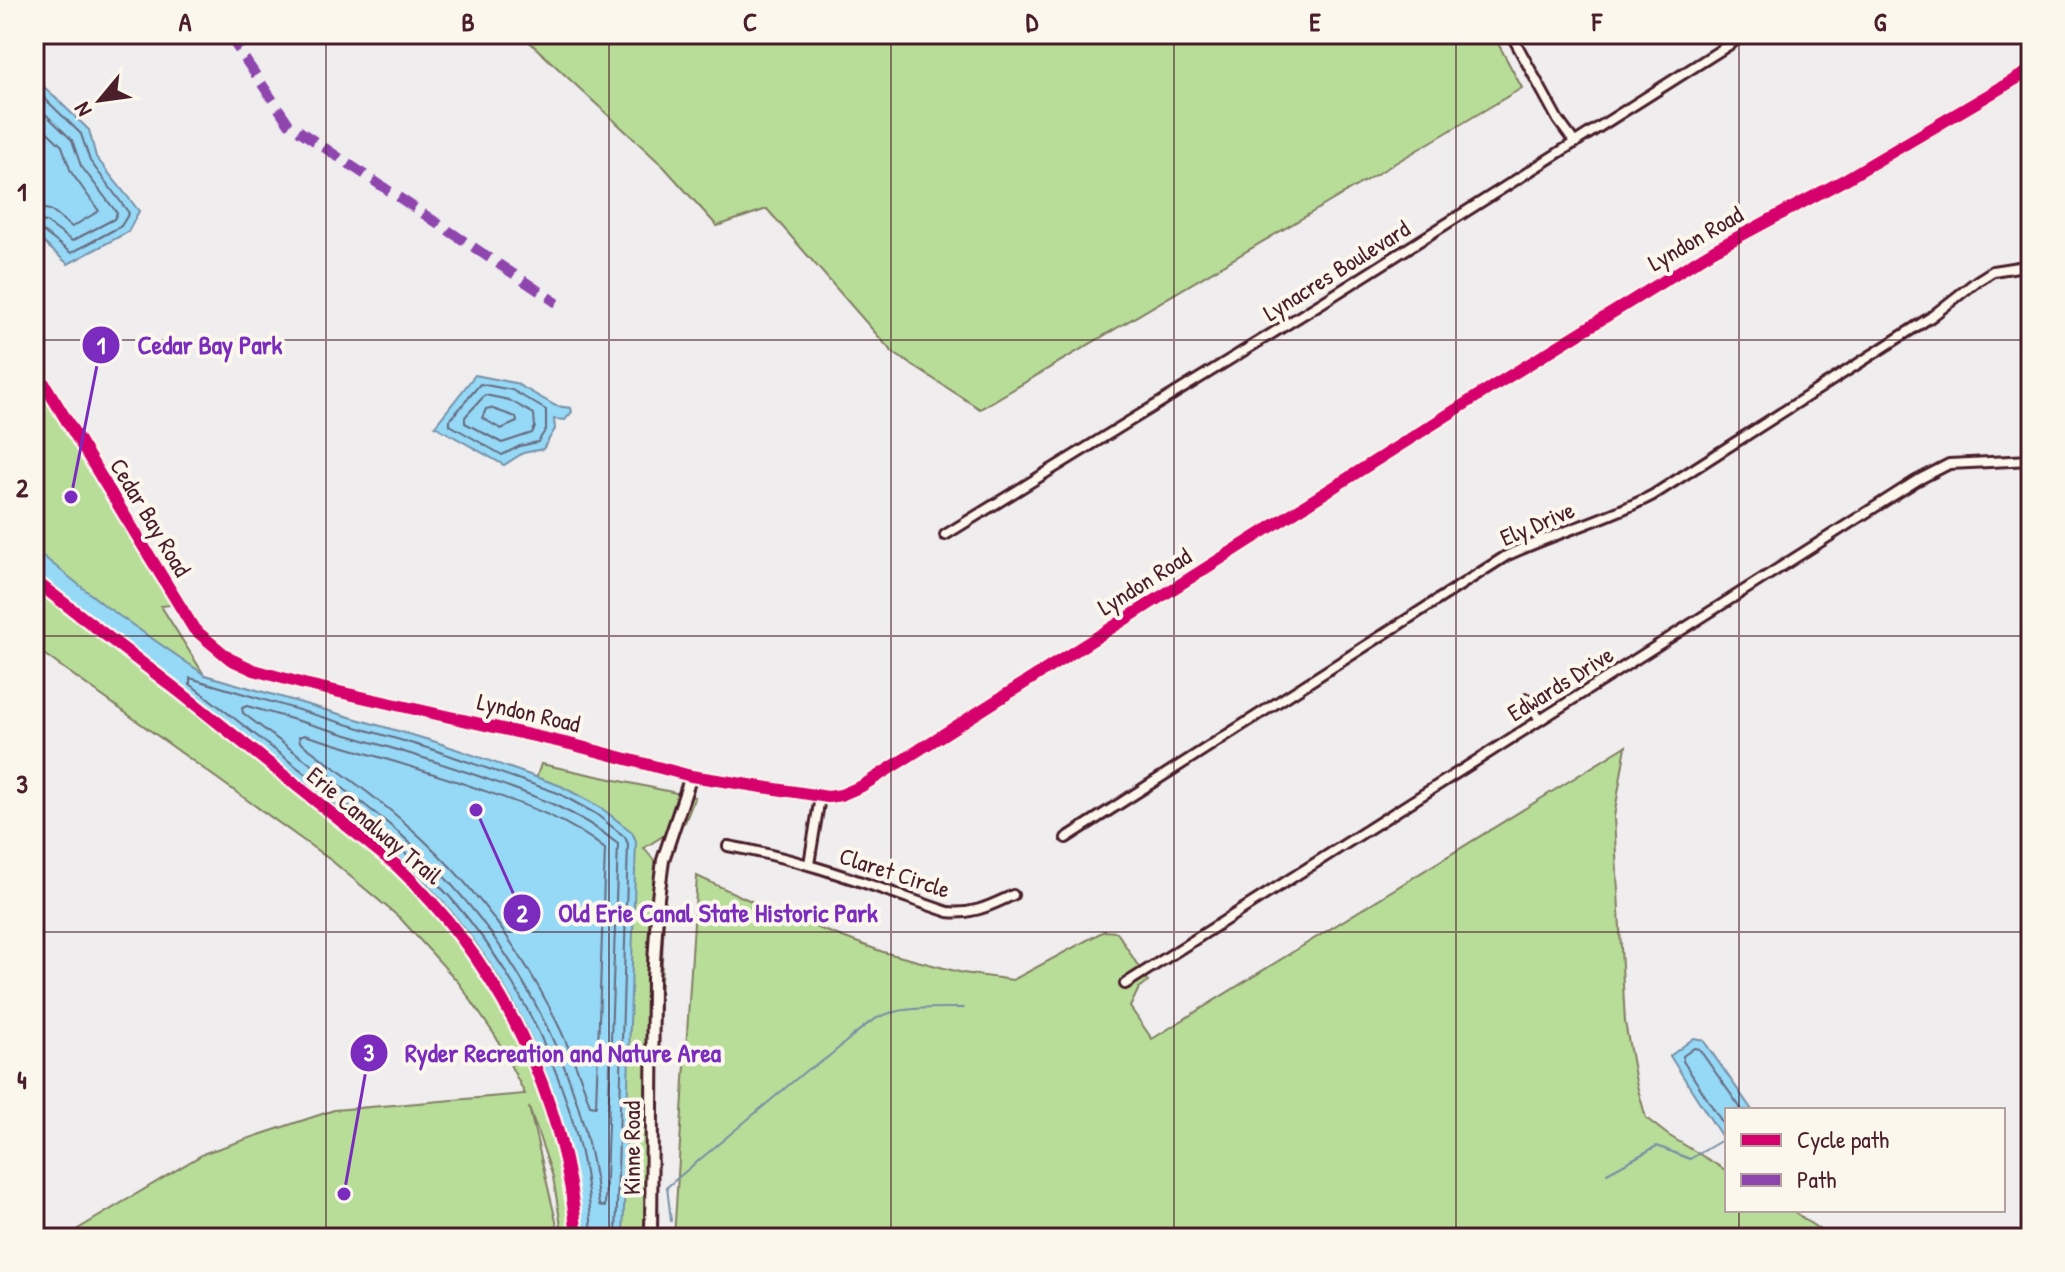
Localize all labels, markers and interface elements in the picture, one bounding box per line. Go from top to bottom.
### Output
text: A [179,4,192,39]
text: B [461,4,475,39]
text: C [743,4,757,39]
text: D [1026,4,1039,39]
text: E [1309,4,1321,39]
text: F [1591,4,1603,39]
text: G [1874,4,1887,39]
north arrow [60,60,140,140]
text: N [66,97,98,122]
text: 1 [17,174,27,209]
street label: Lyndon Road [1642,198,1748,278]
street label: Lynacres Boulevard [1257,212,1415,328]
callout: Cedar Bay Park [81,320,298,370]
text: Cedar Bay Park [138,327,283,363]
text: 1 [97,329,106,361]
street label: Cedar Bay Road [103,452,199,582]
text: 2 [16,470,29,505]
street label: Ely Drive [1495,493,1579,553]
street label: Lyndon Road [1091,540,1197,622]
street label: Edwards Drive [1501,638,1619,728]
street label: Lyndon Road [474,685,584,739]
street label: Erie Canalway Trail [301,759,450,891]
text: 3 [16,766,28,801]
street label: Claret Circle [836,839,955,905]
callout: Old Erie Canal State Historic Park [502,888,894,938]
text: Old Erie Canal State Historic Park [558,895,878,930]
text: 2 [516,897,528,929]
callout: Ryder Recreation and Nature Area [349,1028,737,1078]
text: Ryder Recreation and Nature Area [405,1035,722,1071]
text: 3 [364,1036,375,1068]
text: 4 [17,1062,27,1097]
street label: Kinne Road [615,1101,647,1195]
legend [1725,1108,2005,1212]
text: Cycle path [1797,1123,1889,1155]
text: Path [1797,1163,1836,1195]

